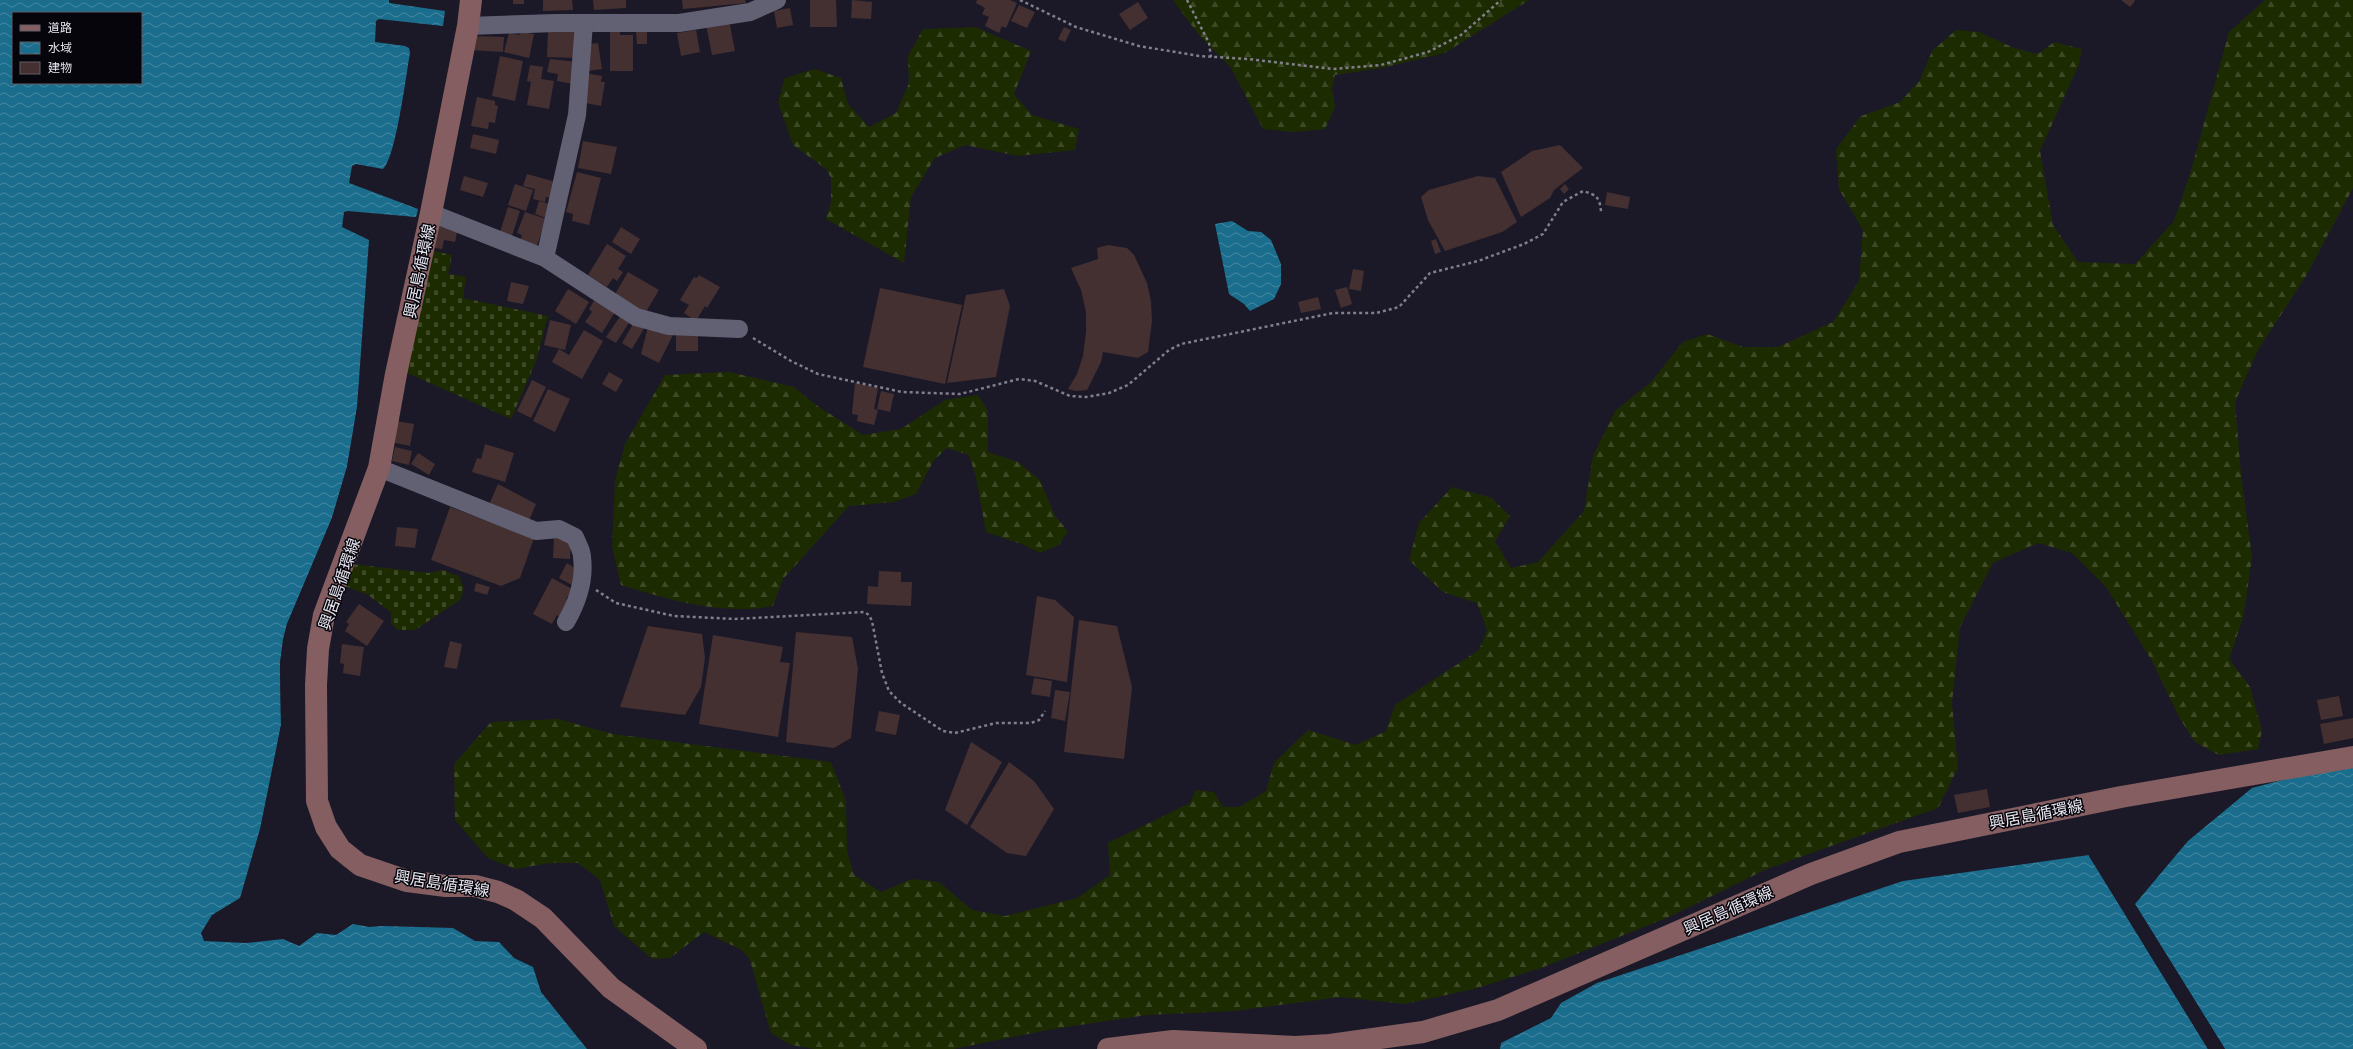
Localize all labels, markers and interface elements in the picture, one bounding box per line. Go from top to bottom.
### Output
legend [12,12,142,84]
text: 道路 [48,19,72,38]
text: 水域 [48,39,72,58]
text: 建物 [48,59,72,78]
street label: 興居島循環線 [398,222,442,321]
street label: 興居島循環線 [313,535,367,634]
street label: 興居島循環線 [1987,794,2086,836]
street label: 興居島循環線 [393,865,491,903]
street label: 興居島循環線 [1680,880,1777,941]

